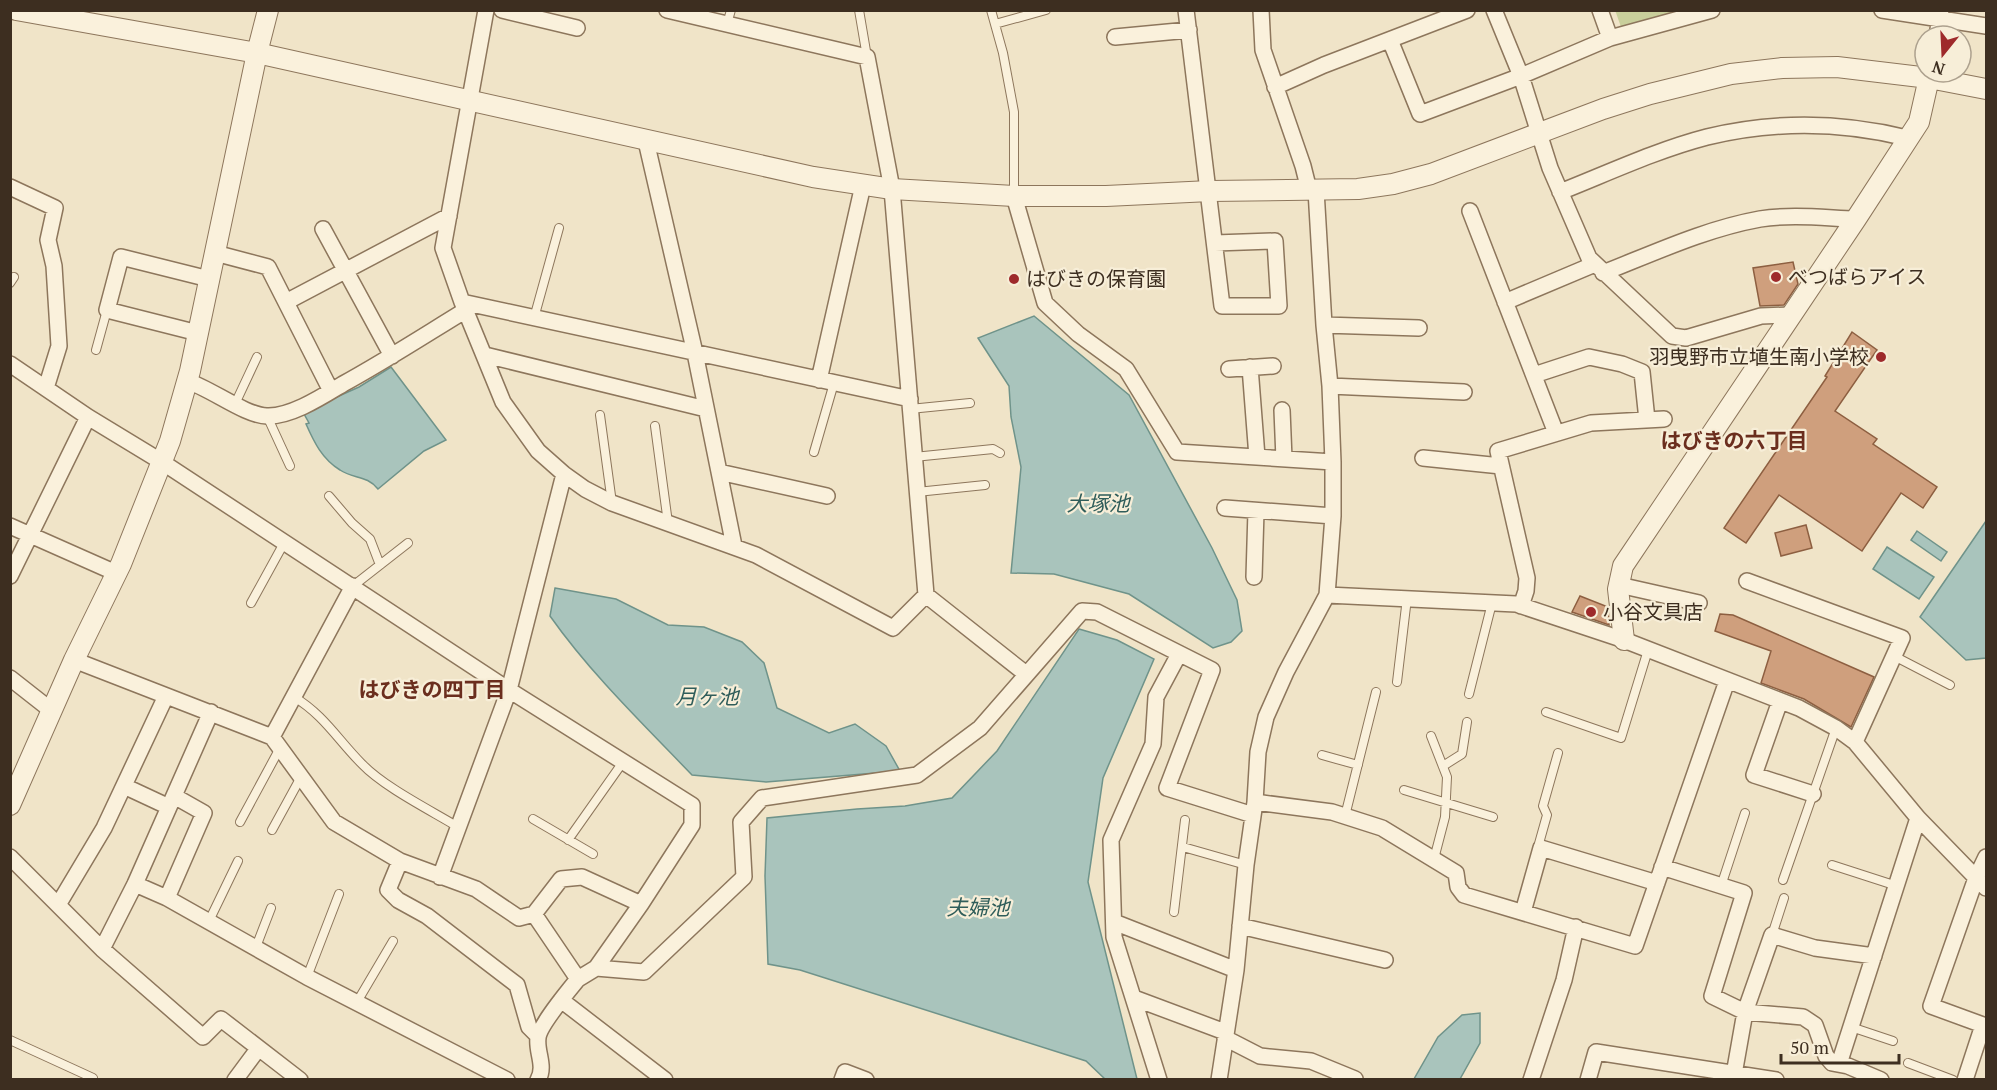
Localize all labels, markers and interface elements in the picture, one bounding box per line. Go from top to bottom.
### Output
north arrow [1913,24,1973,84]
text: N [1929,56,1948,81]
place label: べつばらアイス [1788,263,1926,290]
place label: はびきの保育園 [1026,265,1166,292]
marker: べつばらアイス [1769,270,1783,284]
marker: はびきの保育園 [1007,272,1021,286]
place label: 羽曳野市立埴生南小学校 [1649,343,1869,370]
marker: 羽曳野市立埴生南小学校 [1874,350,1888,364]
district label: はびきの六丁目 [1661,426,1808,454]
water label: 大塚池 [1067,489,1131,517]
place label: 小谷文具店 [1603,598,1703,625]
marker: 小谷文具店 [1584,605,1598,619]
district label: はびきの四丁目 [359,675,506,703]
water label: 月ヶ池 [676,682,740,710]
water label: 夫婦池 [947,893,1011,921]
scale bar [1781,1027,1900,1065]
text: 50 m [1790,1035,1830,1059]

